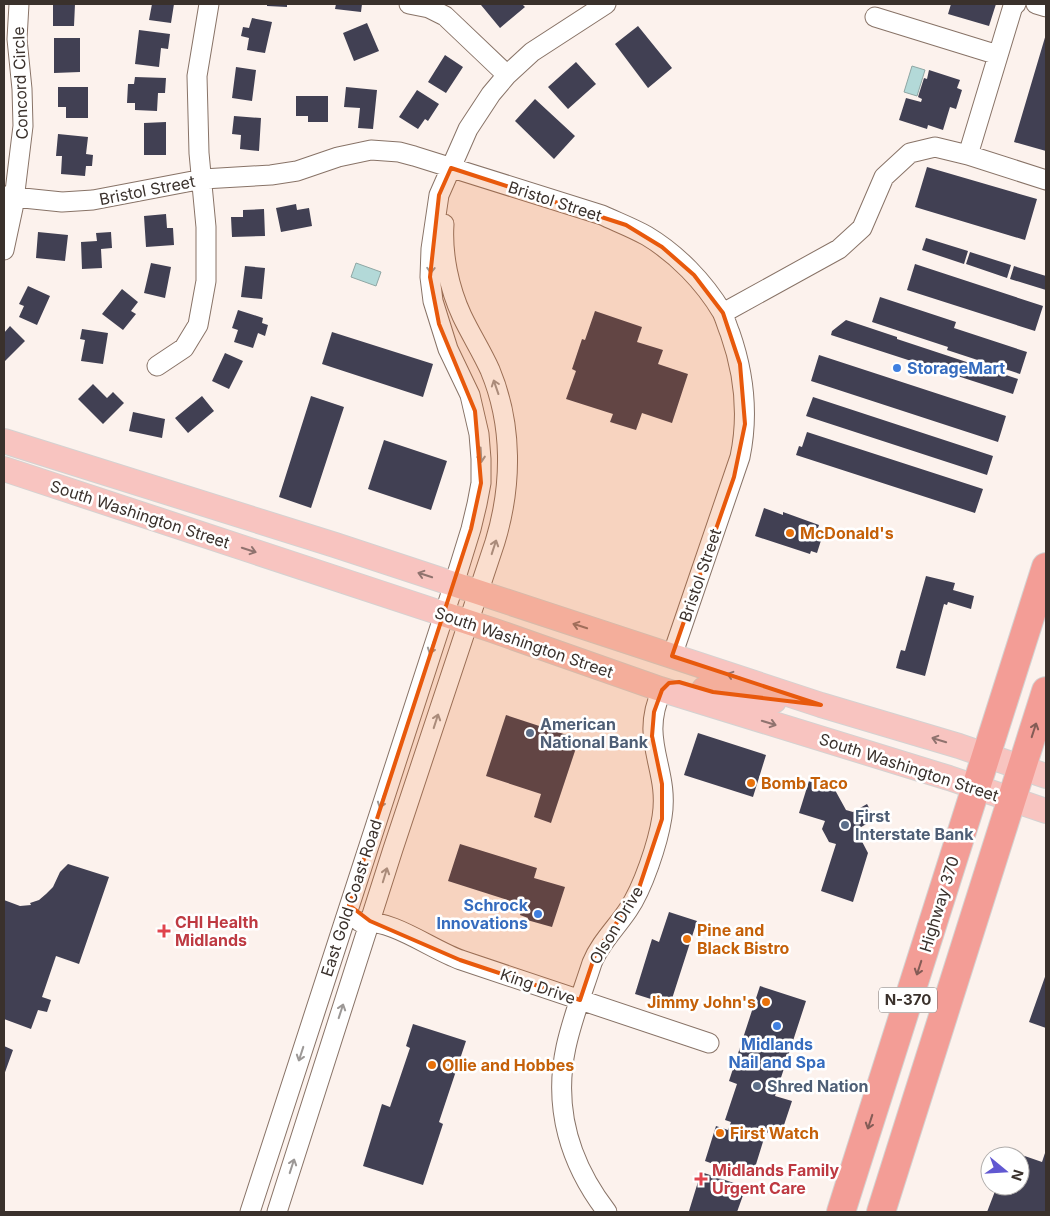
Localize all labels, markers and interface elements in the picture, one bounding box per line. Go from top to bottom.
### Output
street label: Concord Circle [8,26,32,140]
street label: Bristol Street [97,171,197,209]
street label: Bristol Street [506,176,604,226]
one-way arrow [426,258,435,274]
place label: StorageMart [907,358,1005,378]
marker: StorageMart [891,362,903,374]
one-way arrow [491,380,500,395]
one-way arrow [476,447,485,463]
street label: South Washington Street [48,476,232,552]
place label: McDonald's [800,523,894,543]
street label: Bristol Street [675,526,725,624]
marker: McDonald's [784,527,796,539]
one-way arrow [490,539,499,555]
one-way arrow [241,546,257,555]
one-way arrow [418,570,434,579]
street label: South Washington Street [432,602,616,682]
one-way arrow [572,620,588,630]
one-way arrow [427,639,437,655]
one-way arrow [727,671,742,680]
one-way arrow [432,713,441,729]
place label: American National Bank [540,714,649,752]
one-way arrow [760,718,776,728]
one-way arrow [1030,722,1039,738]
marker: American National Bank [524,727,536,739]
street label: South Washington Street [817,729,1001,805]
one-way arrow [932,735,948,745]
place label: Bomb Taco [761,773,848,793]
marker: Bomb Taco [745,777,757,789]
one-way arrow [377,793,387,809]
place label: First Interstate Bank [855,806,974,844]
street label: East Gold Coast Road [316,817,386,979]
marker: First Interstate Bank [839,819,851,831]
street label: Highway 370 [915,854,963,954]
one-way arrow [381,867,391,883]
street label: Olson Drive [585,882,647,968]
place label: Schrock Innovations [436,895,529,933]
marker: Schrock Innovations [532,908,544,920]
place label: CHI Health Midlands [175,912,258,950]
place label: Pine and Black Bistro [697,920,790,958]
marker: CHI Health Midlands [157,924,171,938]
marker: Pine and Black Bistro [681,933,693,945]
one-way arrow [913,959,923,975]
street label: King Drive [498,964,578,1008]
road number: N-370 [879,988,937,1012]
place label: Jimmy John's [647,992,756,1012]
marker: Jimmy John's [760,996,772,1008]
one-way arrow [337,1003,347,1019]
marker: Midlands Nail and Spa [771,1020,783,1032]
place label: Midlands Nail and Spa [728,1034,826,1072]
one-way arrow [296,1045,306,1061]
place label: Ollie and Hobbes [442,1055,574,1075]
marker: Ollie and Hobbes [426,1059,438,1071]
place label: Shred Nation [767,1076,868,1096]
marker: Shred Nation [751,1080,763,1092]
one-way arrow [864,1114,874,1130]
place label: First Watch [730,1123,819,1143]
marker: First Watch [714,1127,726,1139]
north arrow [980,1146,1030,1196]
one-way arrow [287,1158,297,1174]
place label: Midlands Family Urgent Care [712,1160,840,1198]
text: N [1008,1167,1028,1183]
marker: Midlands Family Urgent Care [694,1172,708,1186]

